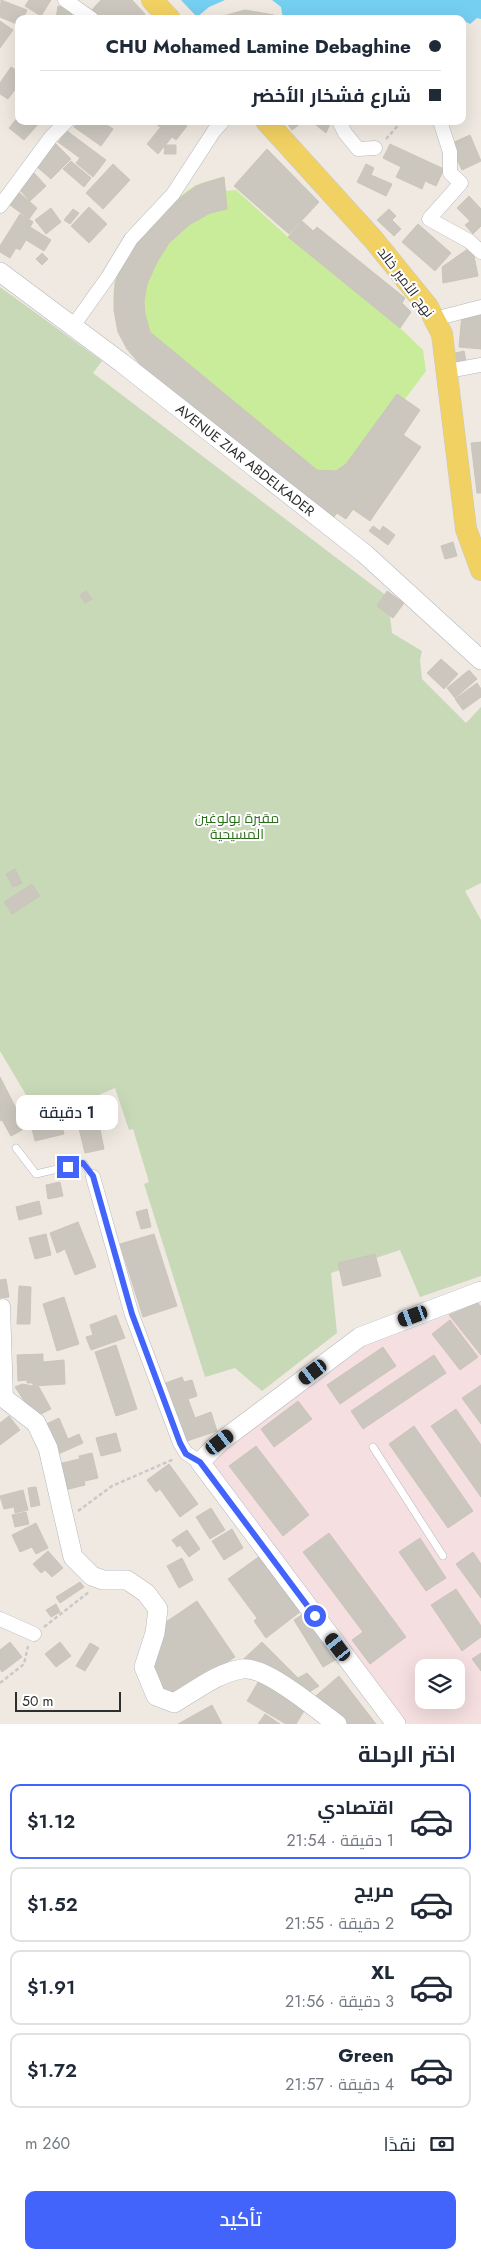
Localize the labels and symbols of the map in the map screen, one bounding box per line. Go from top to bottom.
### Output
street label: نهج الأمير خالد [373,243,439,321]
street label: AVENUE ZIAR ABDELKADER [172,399,319,521]
park label: مقبرة بولوغين المسيحية [195,808,279,844]
callout: 1 دقيقة [17,1094,119,1130]
route end [57,1156,79,1178]
car [396,1304,429,1328]
car [296,1357,329,1387]
car [203,1427,236,1457]
route start [304,1605,326,1627]
car [322,1631,353,1663]
scale bar [15,1689,121,1712]

